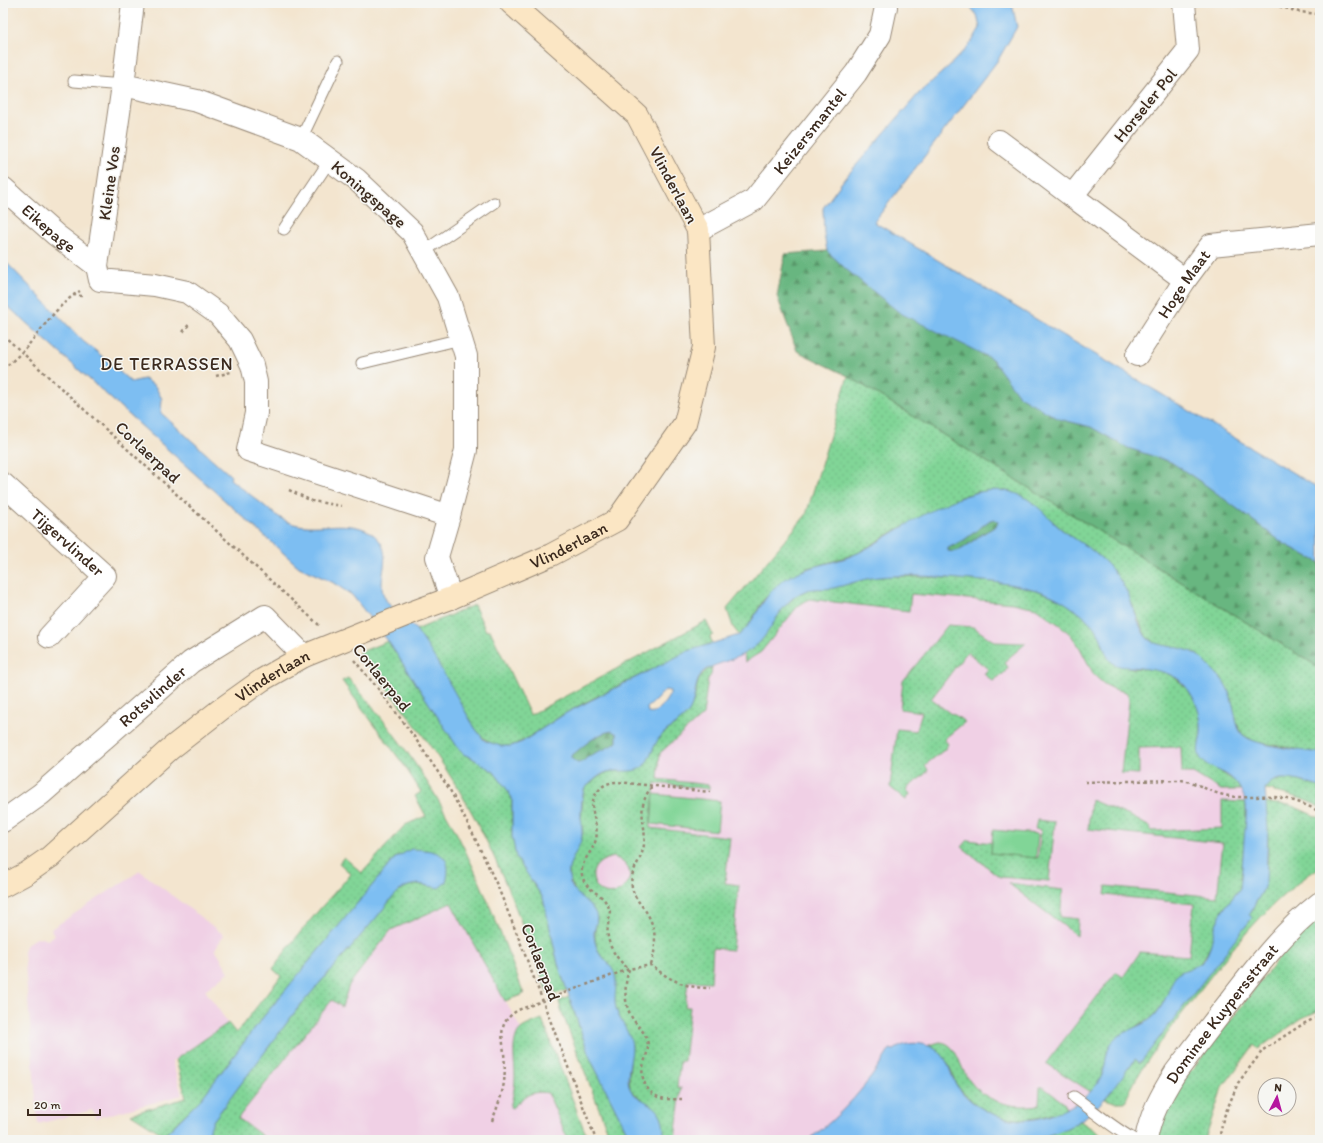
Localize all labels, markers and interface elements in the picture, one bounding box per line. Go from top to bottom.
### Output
street label: Horseler Pol [1109,64,1181,146]
street label: Keizersmantel [769,84,850,178]
street label: Vlinderlaan [645,143,703,227]
street label: Kleine Vos [94,145,124,221]
street label: Koningspage [327,156,411,232]
street label: Eikepage [18,200,80,257]
street label: Hoge Maat [1153,245,1215,322]
district label: DE TERRASSEN [100,353,234,375]
street label: Corlaerpad [111,417,185,487]
street label: Tijgervlinder [27,504,109,581]
street label: Vlinderlaan [527,517,611,573]
street label: Corlaerpad [349,639,415,715]
street label: Vlinderlaan [231,645,313,706]
street label: Rotsvlinder [115,661,190,731]
street label: Corlaerpad [517,920,565,1004]
street label: Dominee Kuypersstraat [1161,939,1282,1087]
north arrow [1257,1077,1297,1117]
text: N [1274,1081,1282,1094]
scale bar [28,1091,100,1117]
text: 20 m [34,1098,61,1112]

